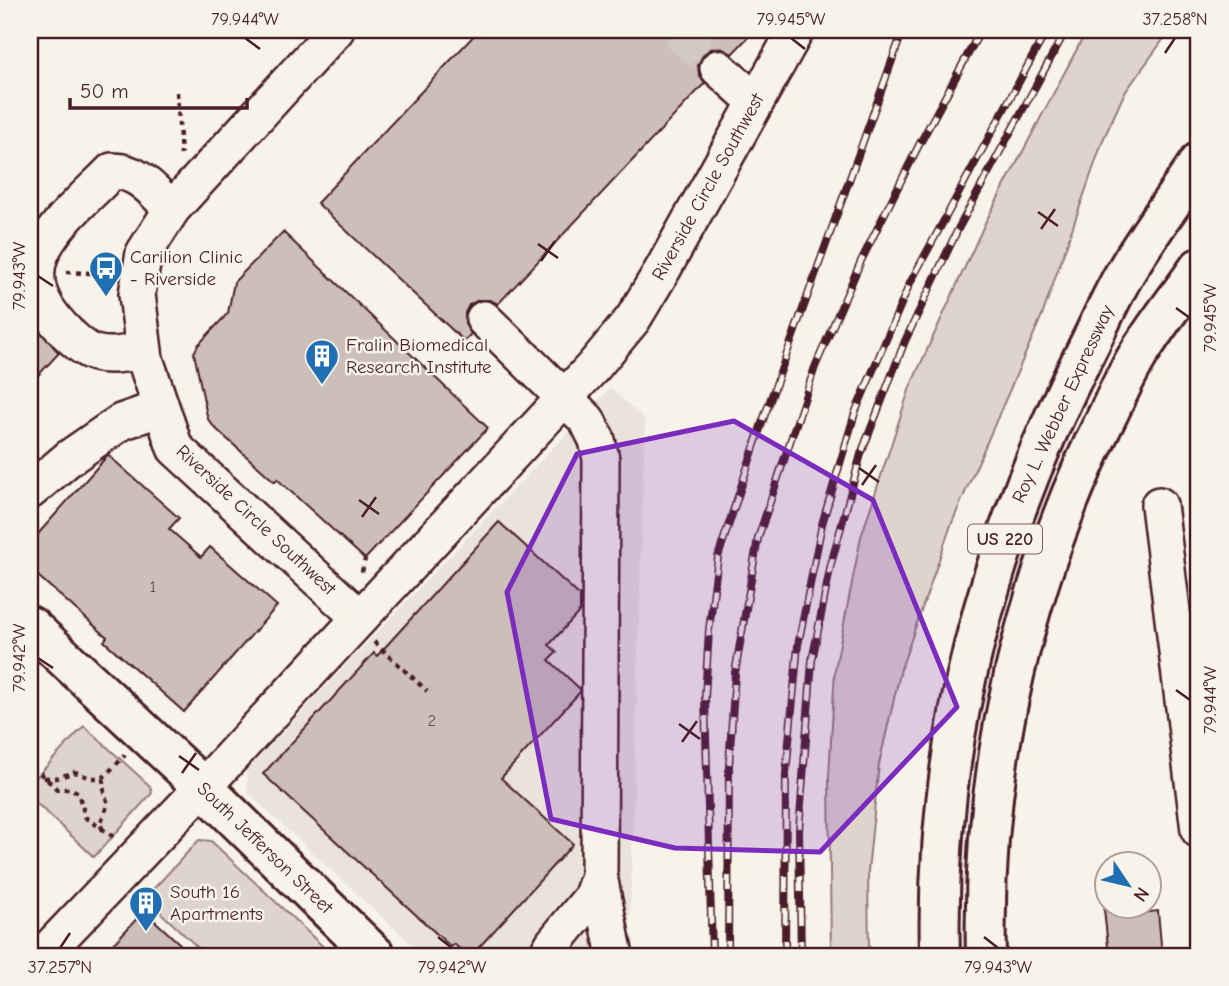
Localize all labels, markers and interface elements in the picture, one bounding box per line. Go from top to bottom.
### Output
text: 79.944°W [211,9,279,30]
text: 79.945°W [757,9,826,30]
text: 37.258°N [1142,9,1208,30]
scale bar [70,66,247,110]
text: 50 m [80,79,129,103]
street label: Riverside Circle Southwest [647,89,769,284]
text: 79.943°W [9,242,30,310]
place label: Carilion Clinic - Riverside [130,246,243,290]
bus stop icon: Carilion Clinic - Riverside [87,249,125,298]
text: 79.945°W [1200,283,1221,352]
street label: Roy L. Webber Expressway [1008,301,1119,506]
place label: Fralin Biomedical Research Institute [346,334,492,378]
building icon: Fralin Biomedical Research Institute [303,337,341,386]
street label: Riverside Circle Southwest [172,440,341,600]
road number: US 220 [968,524,1042,554]
house number: 1 [150,578,156,596]
text: 79.942°W [9,623,30,692]
text: 79.944°W [1200,666,1221,734]
house number: 2 [428,712,436,730]
street label: South Jefferson Street [193,778,338,919]
north arrow [1092,850,1162,920]
place label: South 16 Apartments [170,881,263,925]
text: N [1129,883,1154,906]
building icon: South 16 Apartments [127,884,165,933]
text: 37.257°N [28,957,92,978]
text: 79.942°W [418,957,487,978]
text: 79.943°W [964,957,1032,978]

